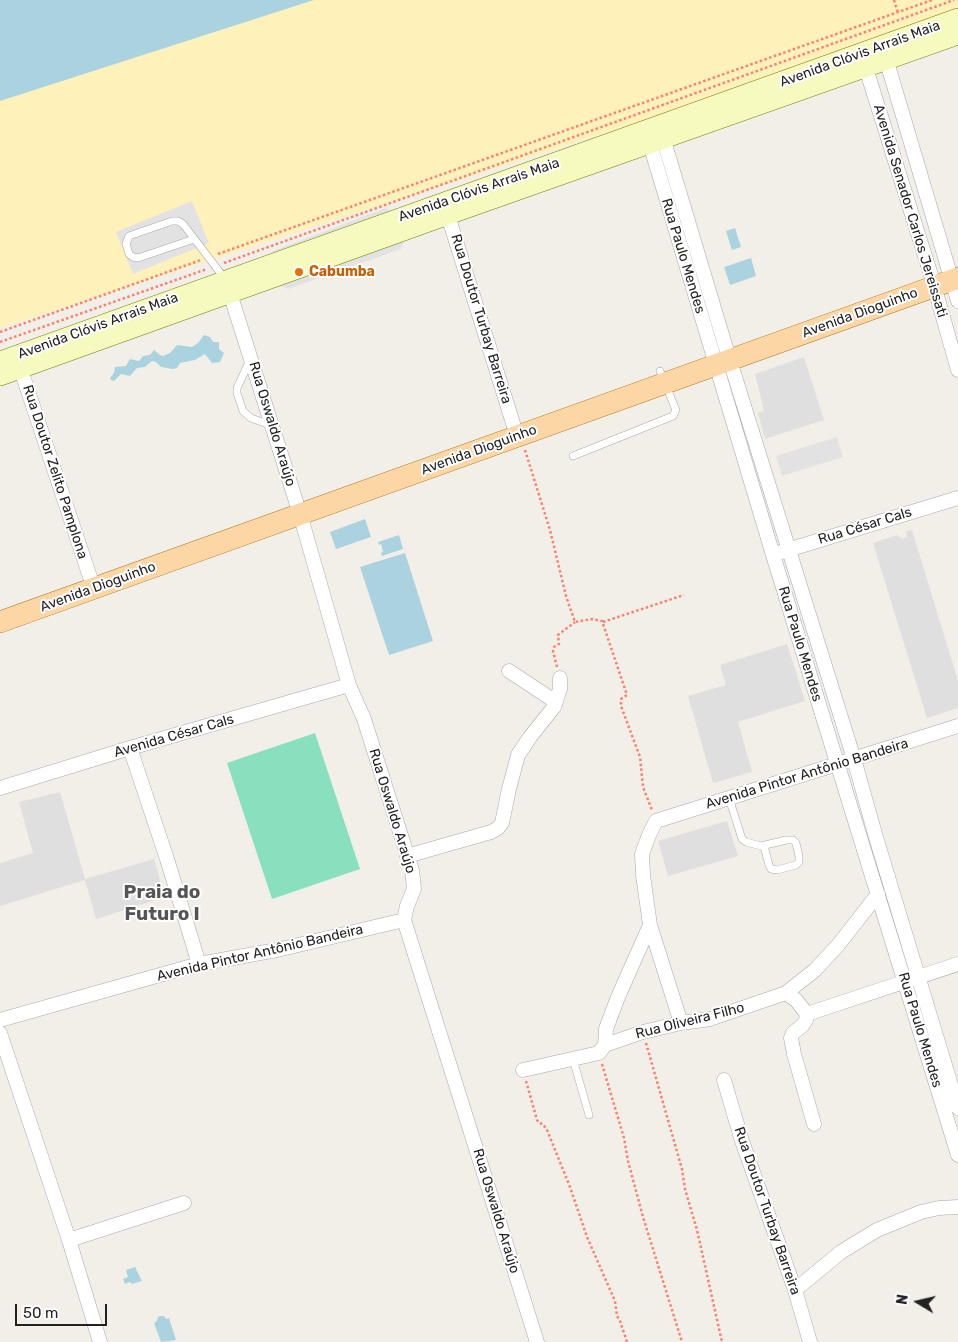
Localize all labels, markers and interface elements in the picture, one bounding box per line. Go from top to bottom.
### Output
street label: Avenida Clóvis Arrais Maia [778,17,942,91]
street label: Avenida Senador Carlos Jereissati [870,102,950,320]
street label: Avenida Clóvis Arrais Maia [396,154,562,226]
street label: Rua Paulo Mendes [658,196,708,316]
street label: Rua Doutor Turbay Barreira [447,232,515,406]
place label: Cabumba [309,264,375,280]
marker: Cabumba [293,266,305,278]
street label: Avenida Dioguinho [800,284,920,342]
street label: Avenida Clóvis Arrais Maia [16,289,180,363]
street label: Rua Oswaldo Araújo [245,360,299,488]
street label: Rua Doutor Zelito Pamplona [19,383,91,561]
street label: Avenida Dioguinho [419,421,539,479]
street label: Rua César Cals [816,504,914,548]
street label: Avenida Dioguinho [38,558,158,616]
street label: Rua Paulo Mendes [775,584,825,704]
street label: Avenida César Cals [112,711,236,761]
street label: Avenida Pintor Antônio Bandeira [703,735,911,813]
street label: Rua Oswaldo Araújo [365,747,419,875]
district label: Praia do Futuro I [124,882,200,926]
street label: Avenida Pintor Antônio Bandeira [155,921,365,985]
street label: Rua Paulo Mendes [895,970,945,1090]
street label: Rua Oliveira Filho [634,999,746,1043]
street label: Rua Doutor Turbay Barreira [730,1125,804,1297]
street label: Rua Oswaldo Araújo [469,1147,523,1275]
north arrow [893,1277,943,1327]
text: N [894,1293,912,1306]
scale bar [18,1294,110,1326]
text: 50 m [23,1304,58,1322]

